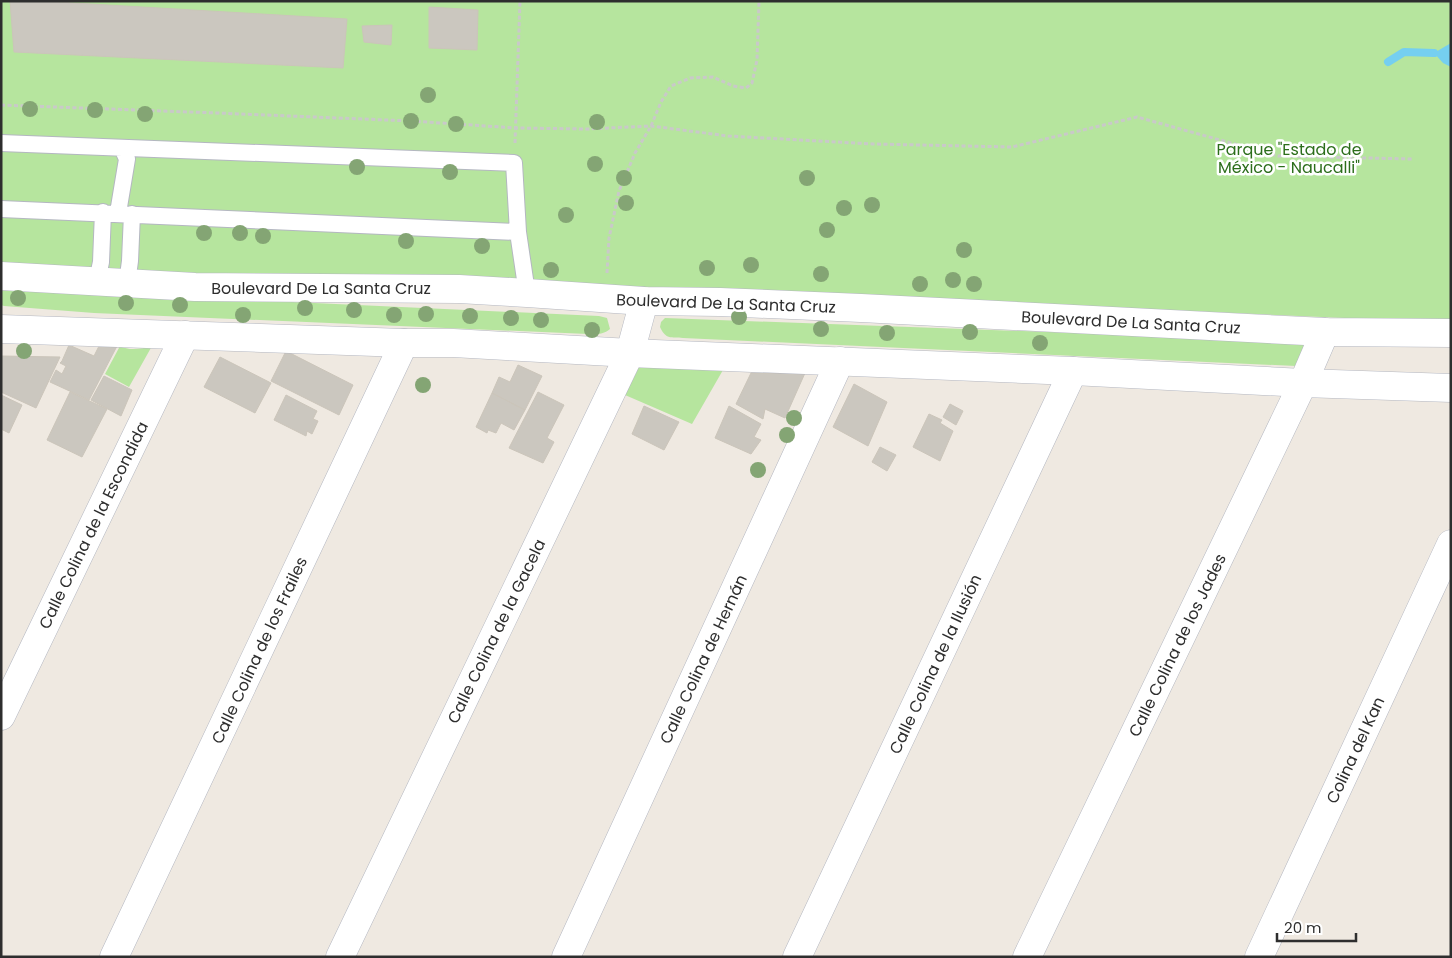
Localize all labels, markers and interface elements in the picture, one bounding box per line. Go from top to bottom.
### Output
park label: Parque "Estado de México - Naucalli" [1216,138,1362,179]
street label: Boulevard De La Santa Cruz [211,277,431,300]
street label: Boulevard De La Santa Cruz [616,288,836,319]
street label: Boulevard De La Santa Cruz [1021,305,1241,340]
street label: Calle Colina de la Escondida [33,418,154,633]
street label: Calle Colina de la Gacela [442,535,551,727]
street label: Calle Colina de los Jades [1123,550,1232,741]
street label: Calle Colina de los Frailes [206,553,313,747]
street label: Calle Colina de Hernán [654,571,753,748]
street label: Calle Colina de la Ilusión [884,571,987,758]
street label: Colina del Kan [1321,693,1390,807]
scale bar [1277,910,1356,942]
text: 20 m [1284,917,1322,938]

